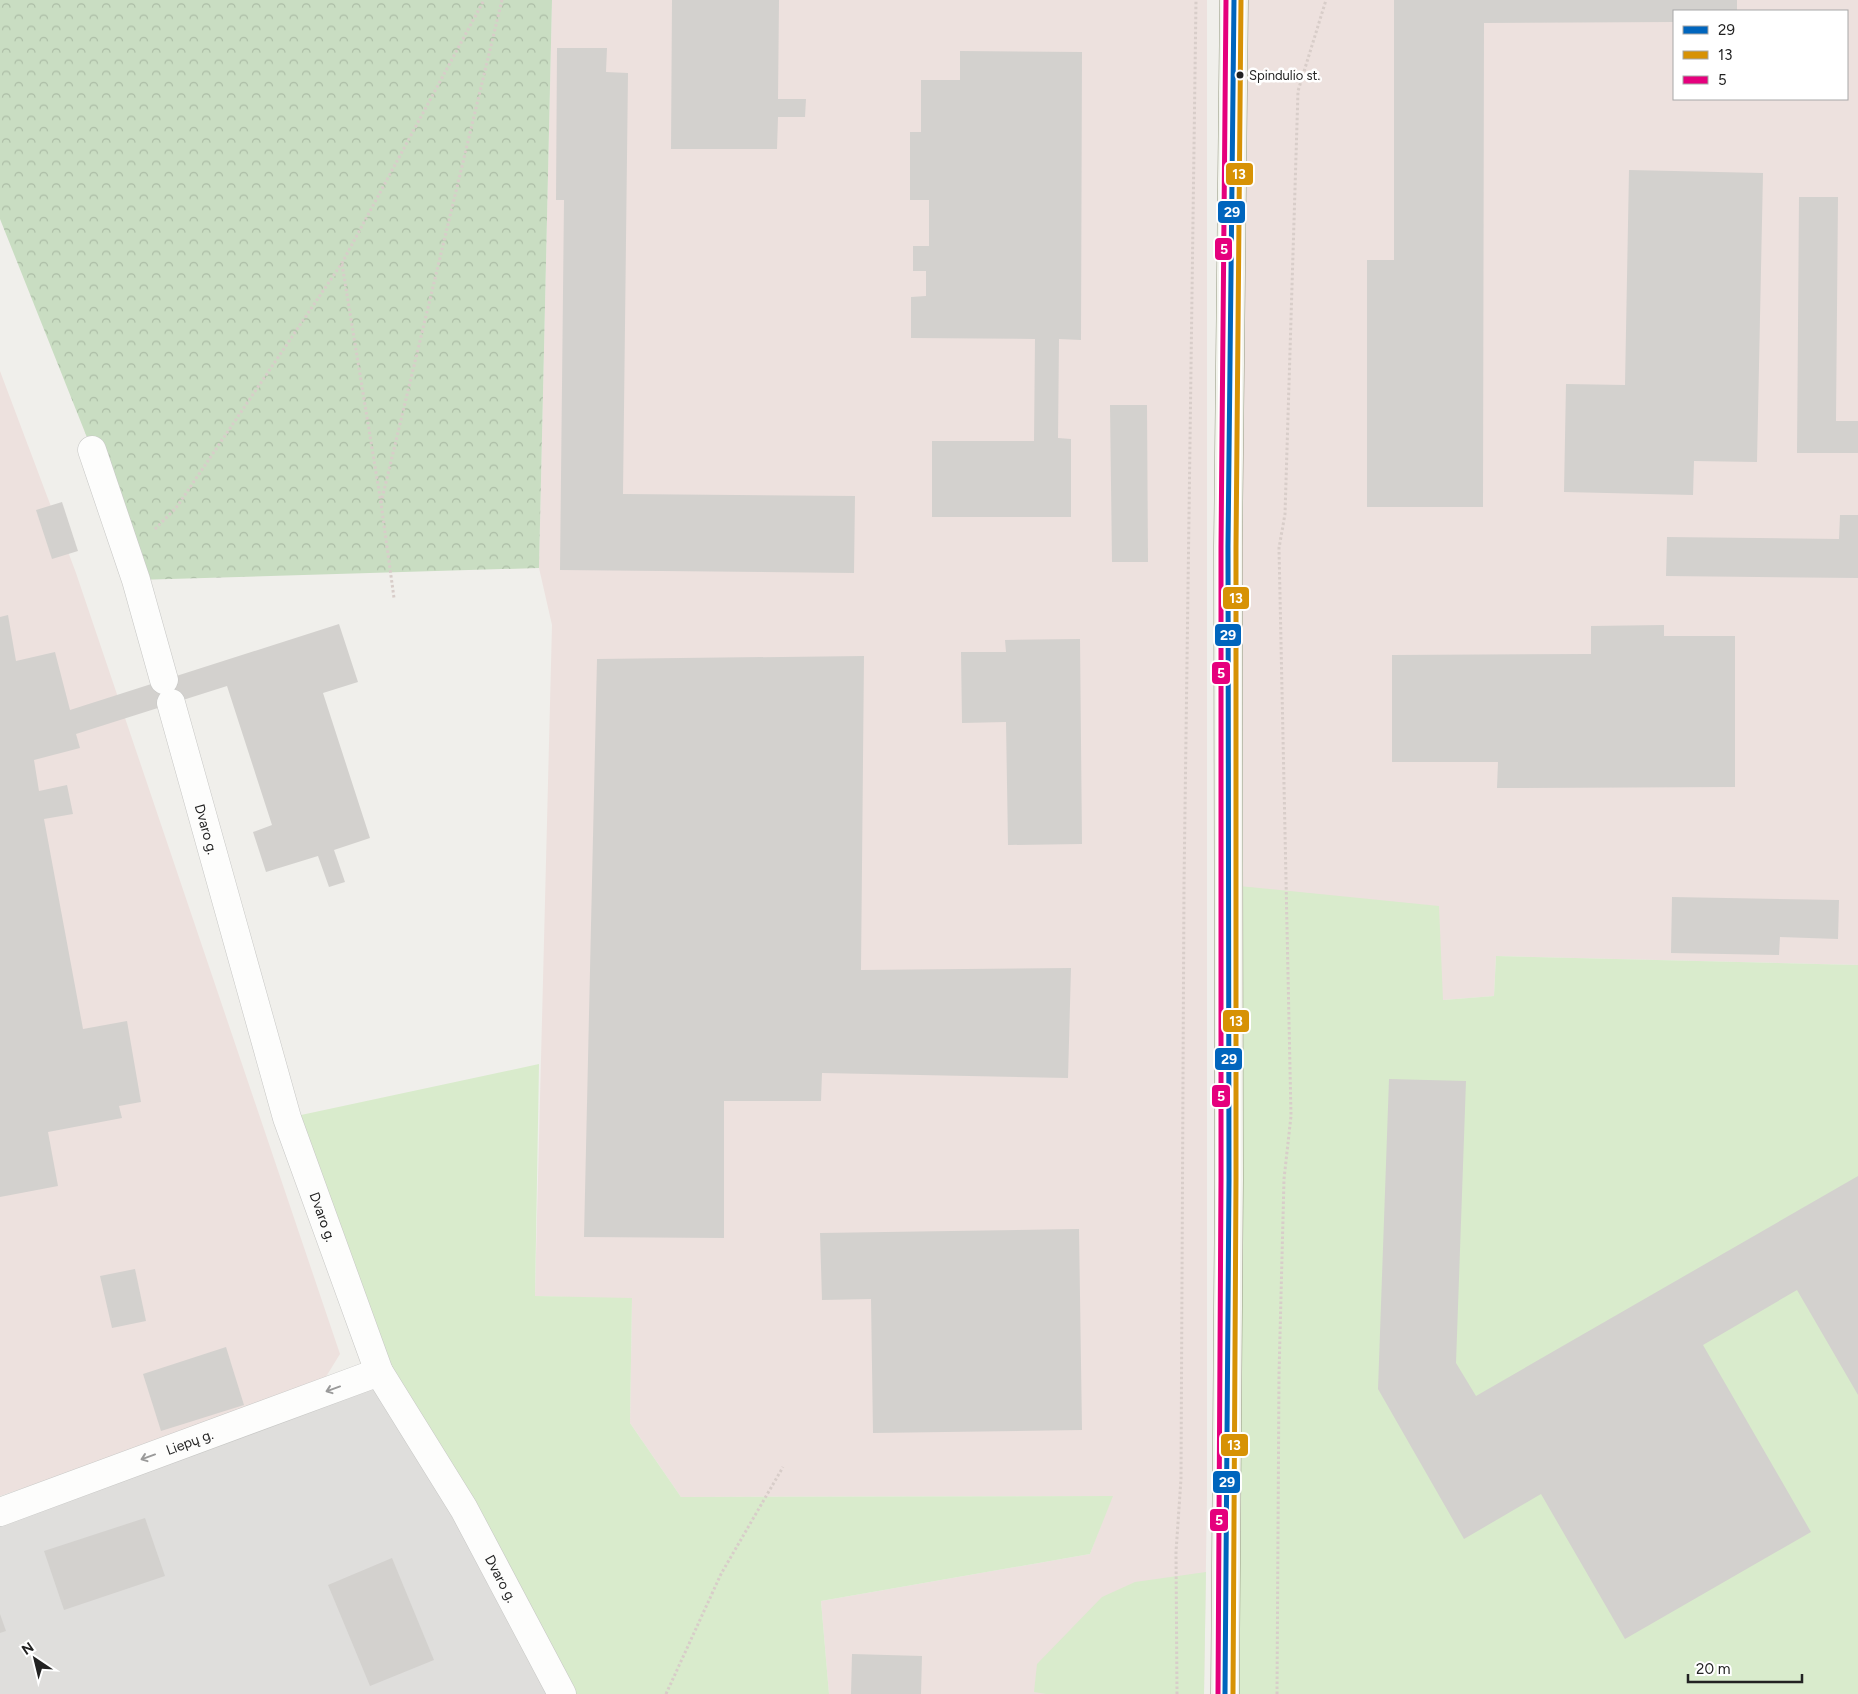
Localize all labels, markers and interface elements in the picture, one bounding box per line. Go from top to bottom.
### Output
legend [1673,10,1848,100]
text: 29 [1718,21,1735,39]
text: 13 [1718,46,1732,64]
place label: Spindulio st. [1249,68,1320,83]
marker: Spindulio st. [1235,70,1245,80]
text: 5 [1718,71,1727,89]
line badge: 13 [1225,162,1254,186]
text: 13 [1232,166,1246,183]
line badge: 29 [1217,200,1246,224]
text: 29 [1224,204,1240,221]
line badge: 5 [1214,237,1233,261]
text: 5 [1220,241,1228,258]
line badge: 13 [1222,586,1250,610]
text: 13 [1229,590,1243,607]
line badge: 29 [1214,623,1242,647]
text: 29 [1220,627,1236,644]
line badge: 5 [1211,661,1231,685]
text: 5 [1217,665,1225,682]
street label: Dvaro g. [191,802,221,856]
line badge: 13 [1222,1009,1250,1033]
text: 13 [1229,1013,1243,1030]
line badge: 29 [1214,1047,1243,1071]
text: 29 [1221,1051,1237,1068]
line badge: 5 [1211,1084,1231,1108]
text: 5 [1217,1088,1225,1105]
street label: Dvaro g. [306,1190,339,1244]
one-way arrow [326,1385,341,1394]
street label: Liepų g. [164,1426,216,1459]
line badge: 13 [1220,1433,1249,1457]
text: 13 [1227,1437,1241,1454]
one-way arrow [141,1453,156,1462]
line badge: 29 [1212,1470,1241,1494]
text: 29 [1219,1474,1235,1491]
line badge: 5 [1209,1508,1229,1532]
text: 5 [1215,1512,1223,1529]
street label: Dvaro g. [481,1552,520,1606]
north arrow [10,1634,60,1684]
text: N [19,1639,37,1659]
scale bar [1688,1652,1802,1684]
text: 20 m [1696,1660,1730,1678]

